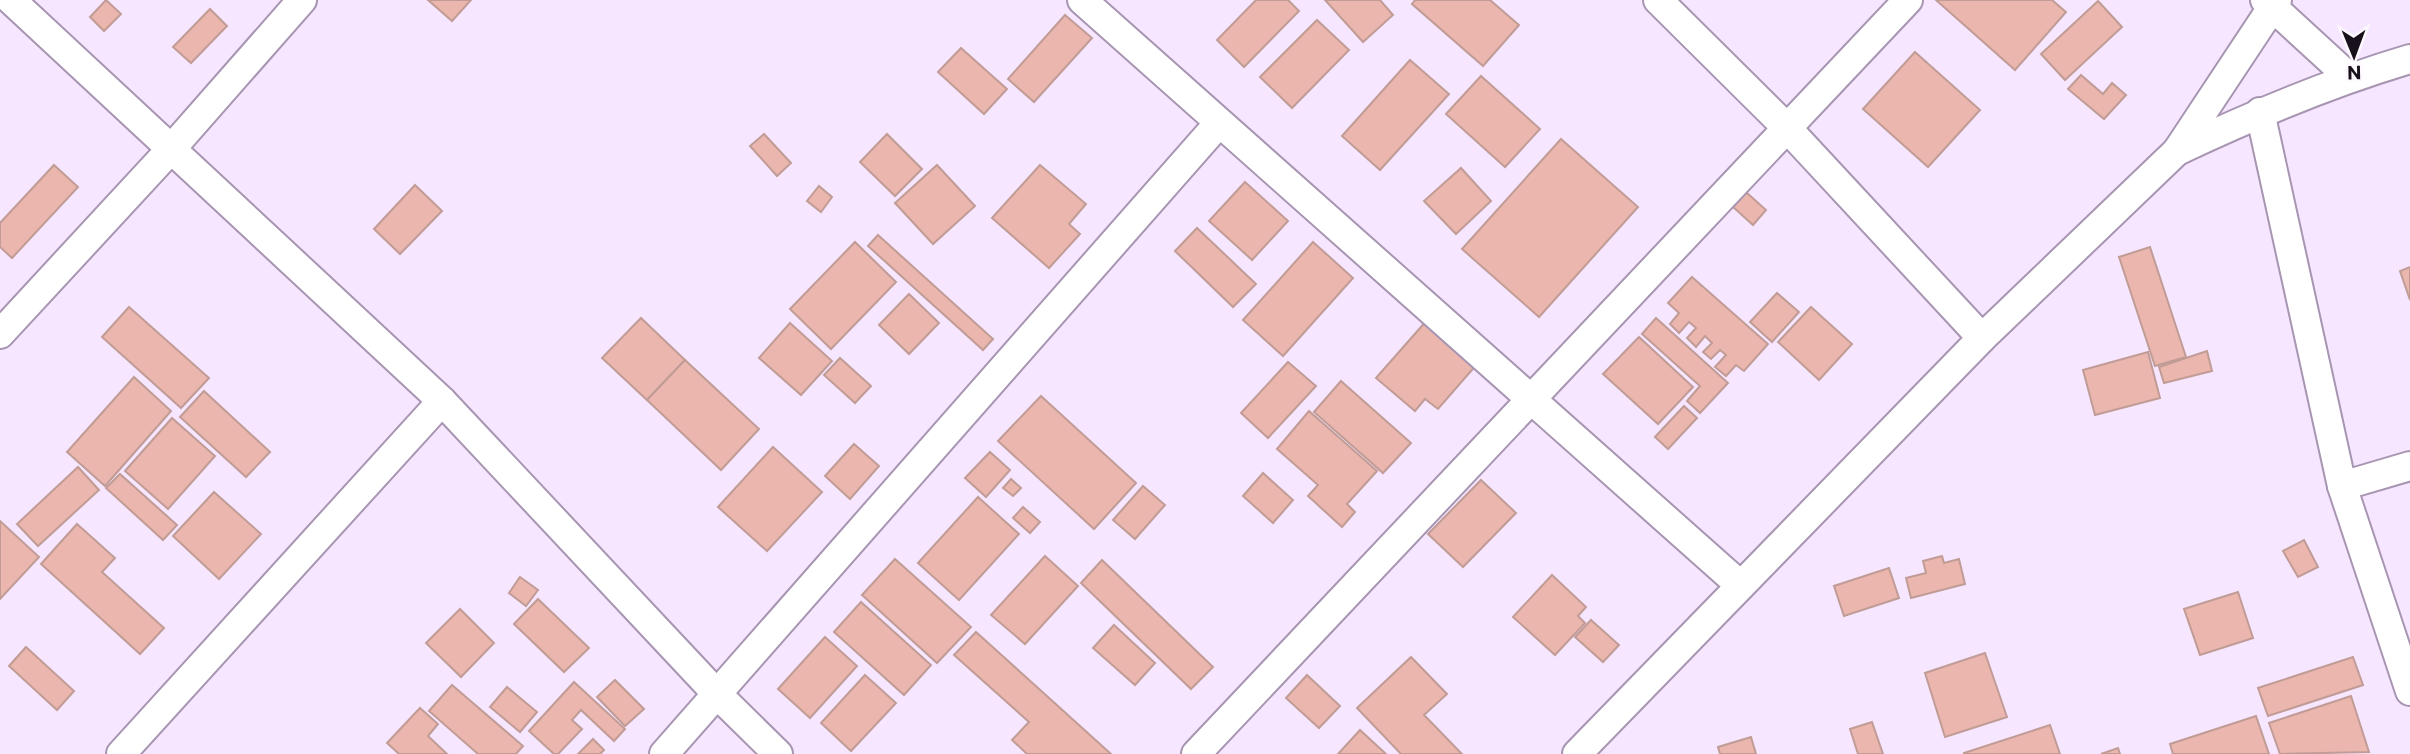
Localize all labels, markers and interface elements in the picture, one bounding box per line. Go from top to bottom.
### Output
north arrow [2319,21,2389,91]
text: N [2347,62,2362,85]

